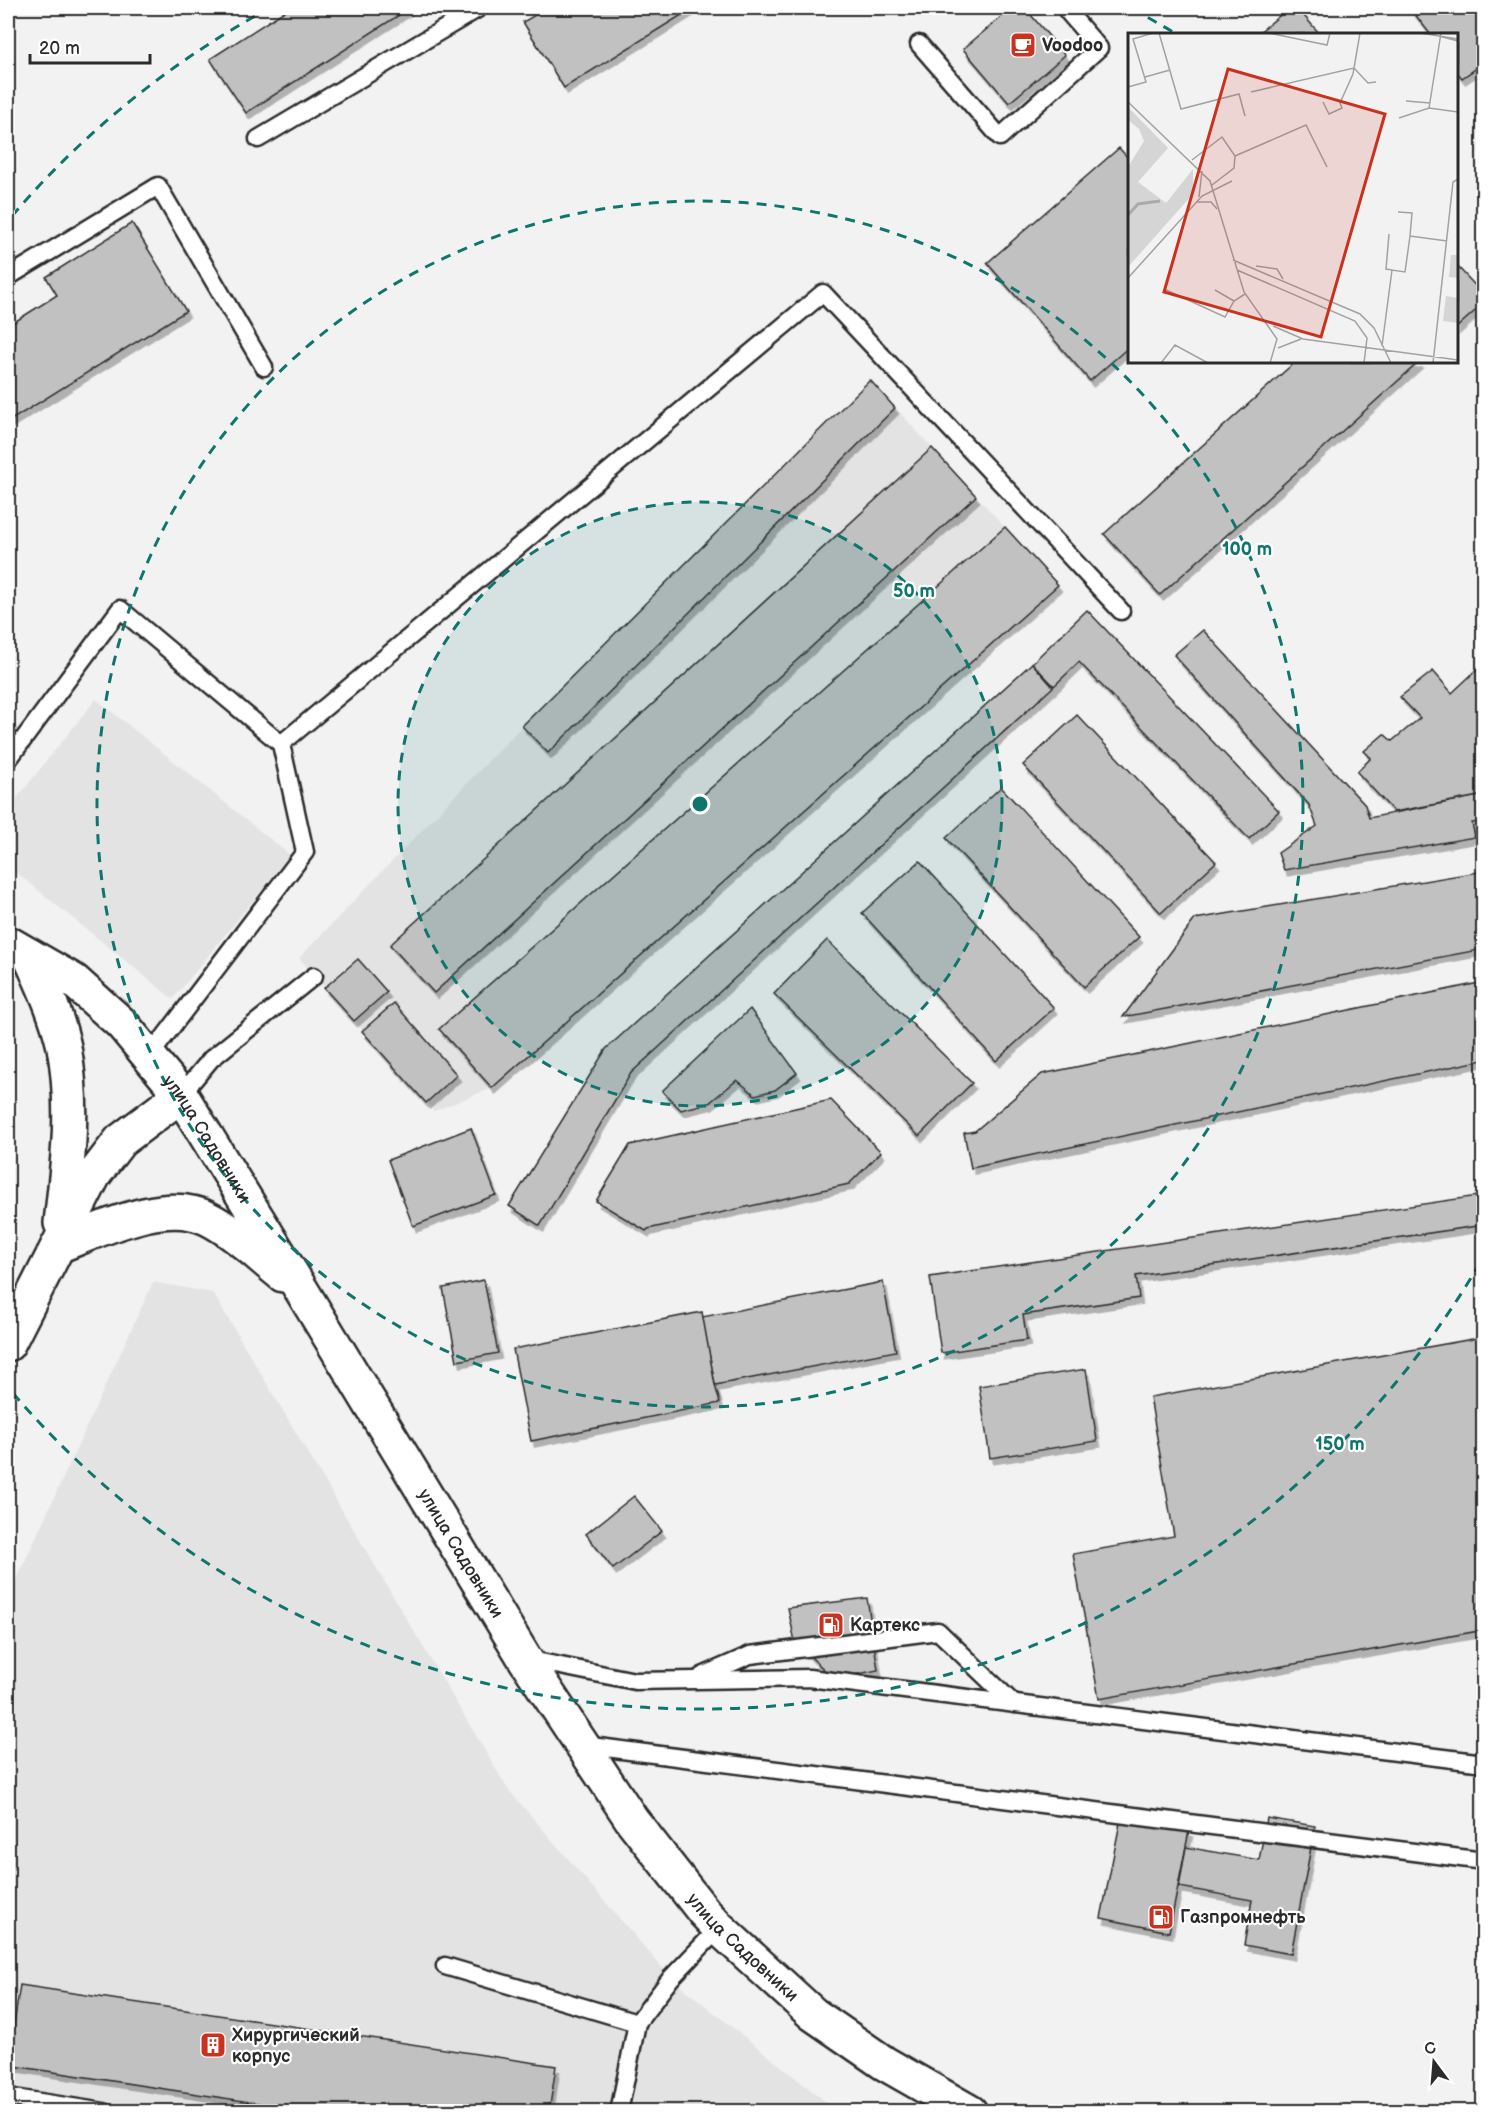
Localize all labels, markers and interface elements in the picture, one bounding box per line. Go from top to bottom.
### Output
scale bar [30,27,150,65]
cafe icon: Voodoo [1008,30,1038,60]
inset map [1128,33,1458,363]
place label: Voodoo [1042,35,1103,56]
text: 20 m [39,38,80,59]
text: 100 m [1222,539,1272,560]
text: 50 m [893,581,935,602]
centre of rings [690,794,710,814]
street label: улица Садовники [158,1071,255,1207]
text: 150 m [1315,1434,1365,1455]
street label: улица Садовники [413,1485,508,1622]
fuel station icon: Картекс [816,1610,846,1640]
place label: Картекс [850,1615,920,1636]
street label: улица Садовники [682,1889,802,2006]
fuel station icon: Газпромнефть [1146,1902,1176,1932]
place label: Газпромнефть [1180,1907,1306,1928]
place label: Хирургический корпус [231,2025,360,2067]
building icon: Хирургический корпус [198,2030,228,2060]
north arrow [1404,2032,1464,2092]
text: С [1422,2038,1438,2060]

